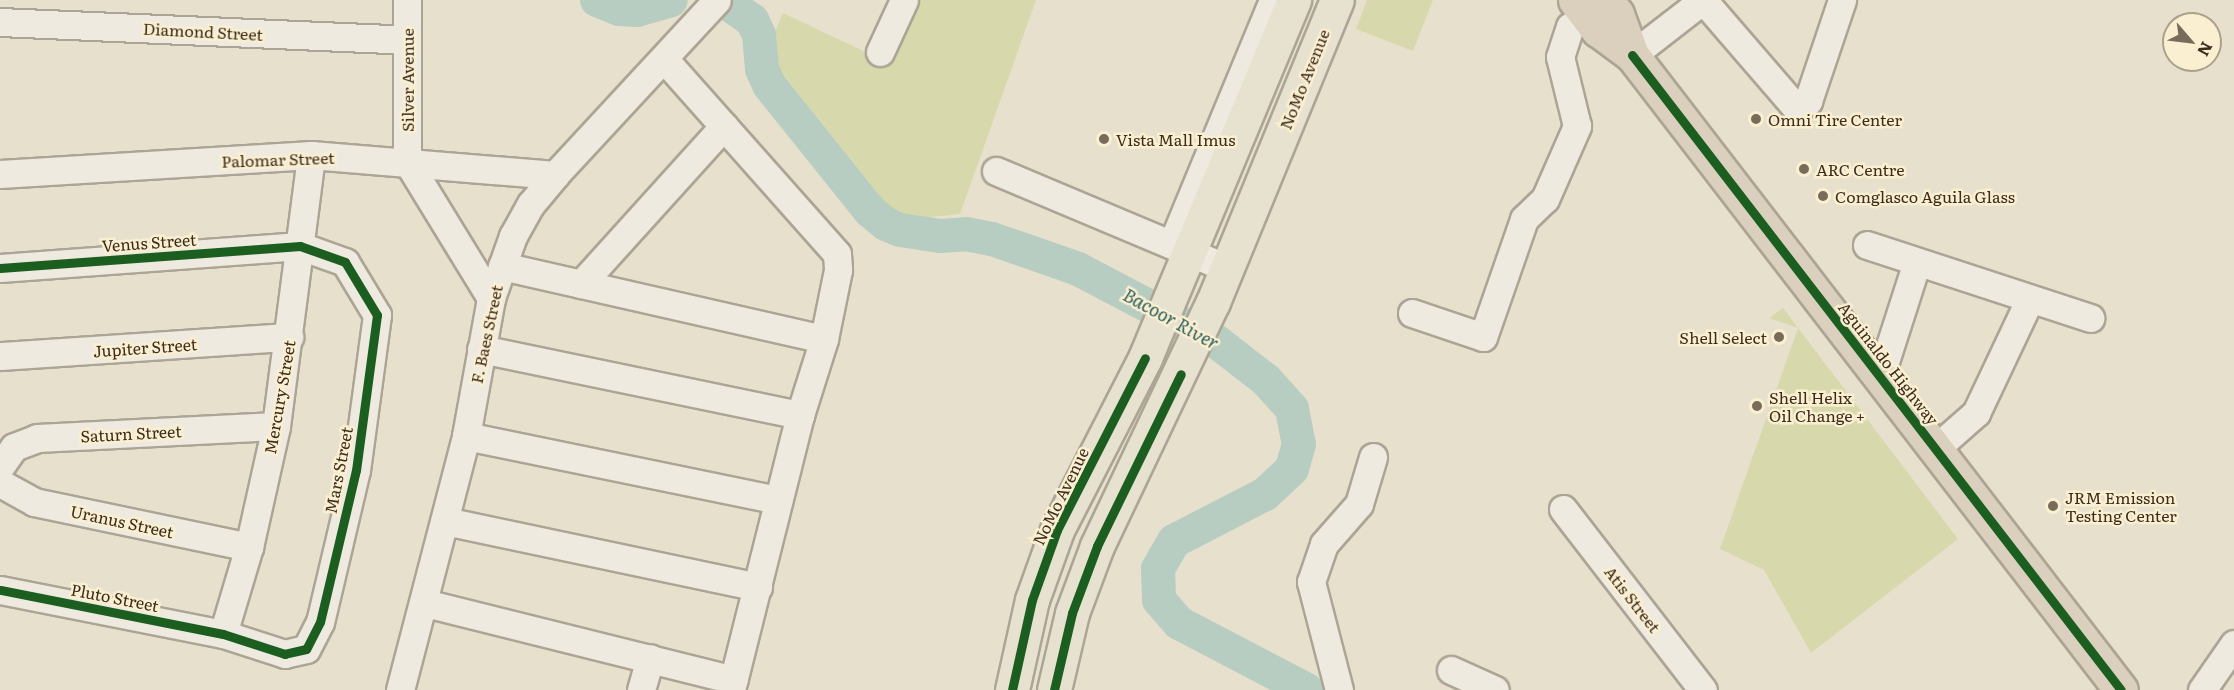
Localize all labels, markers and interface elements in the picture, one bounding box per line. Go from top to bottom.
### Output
north arrow [2162,12,2222,72]
street label: Diamond Street [143,18,263,44]
street label: NoMo Avenue [1275,26,1333,132]
street label: Silver Avenue [397,28,417,132]
text: N [2192,38,2220,61]
place label: Omni Tire Center [1768,109,1902,129]
marker: Omni Tire Center [1749,112,1763,126]
place label: Vista Mall Imus [1116,129,1235,149]
marker: Vista Mall Imus [1097,132,1111,146]
street label: Palomar Street [221,147,335,171]
place label: ARC Centre [1816,159,1904,179]
marker: ARC Centre [1797,162,1811,176]
place label: Comglasco Aguila Glass [1835,186,2015,206]
marker: Comglasco Aguila Glass [1816,189,1830,203]
street label: Venus Street [101,229,197,255]
street label: F. Baes Street [466,283,506,385]
water label: Bacoor River [1119,284,1223,354]
street label: Aguinaldo Highway [1835,298,1943,428]
place label: Shell Select [1679,327,1767,347]
marker: Shell Select [1772,330,1786,344]
street label: Jupiter Street [92,334,198,360]
street label: Mercury Street [260,339,298,455]
place label: Shell Helix Oil Change + [1769,387,1865,425]
marker: Shell Helix Oil Change + [1750,399,1764,413]
street label: Saturn Street [80,421,182,445]
street label: Mars Street [320,425,356,515]
street label: NoMo Avenue [1028,444,1092,548]
place label: JRM Emission Testing Center [2065,487,2177,525]
marker: JRM Emission Testing Center [2046,499,2060,513]
street label: Uranus Street [69,501,175,541]
street label: Atis Street [1601,562,1665,636]
street label: Pluto Street [69,579,161,615]

